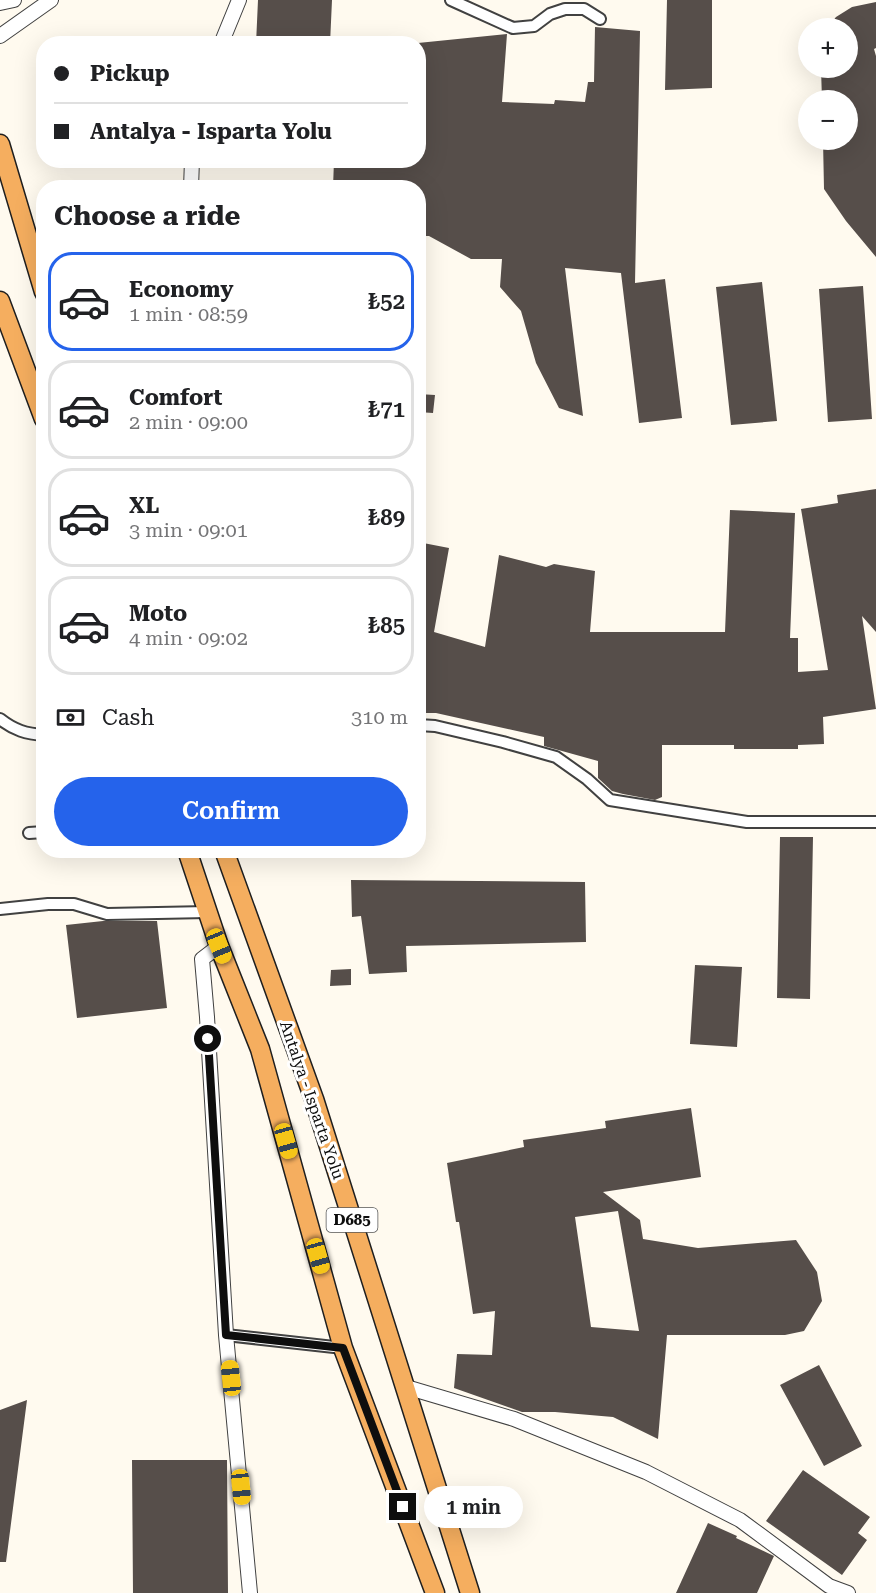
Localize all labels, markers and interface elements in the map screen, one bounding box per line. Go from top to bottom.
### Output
map controls [798,18,858,150]
button: + [798,18,858,78]
text: Pickup [90,61,170,86]
button: − [798,90,858,150]
text: Antalya - Isparta Yolu [90,119,332,144]
text: Choose a ride [54,200,240,232]
icon: car [57,275,111,329]
text: Economy [129,277,233,302]
text: ₺52 [368,289,405,314]
text: 1 min · 08:59 [129,302,248,326]
icon: car [57,383,111,437]
text: Comfort [129,385,222,410]
text: ₺71 [368,397,405,422]
text: 2 min · 09:00 [129,410,248,434]
icon: car [57,491,111,545]
text: XL [129,493,159,518]
text: ₺89 [368,505,405,530]
text: 3 min · 09:01 [129,518,248,542]
icon: car [57,599,111,653]
text: Moto [129,601,187,626]
text: ₺85 [368,613,405,638]
text: 4 min · 09:02 [129,626,248,650]
icon: cash [54,701,87,734]
text: Cash [102,705,154,730]
text: 310 m [351,705,408,729]
button: Confirm [54,777,408,846]
car [204,926,234,966]
street label: Antalya - Isparta Yolu [276,1018,348,1182]
route start [194,1025,221,1052]
car [272,1121,300,1161]
road number: D685 [326,1208,378,1232]
car [304,1236,332,1276]
car [220,1359,242,1397]
car [230,1468,252,1506]
callout: 1 min [424,1486,523,1528]
route end [389,1493,416,1520]
text: 1 min [446,1495,501,1519]

